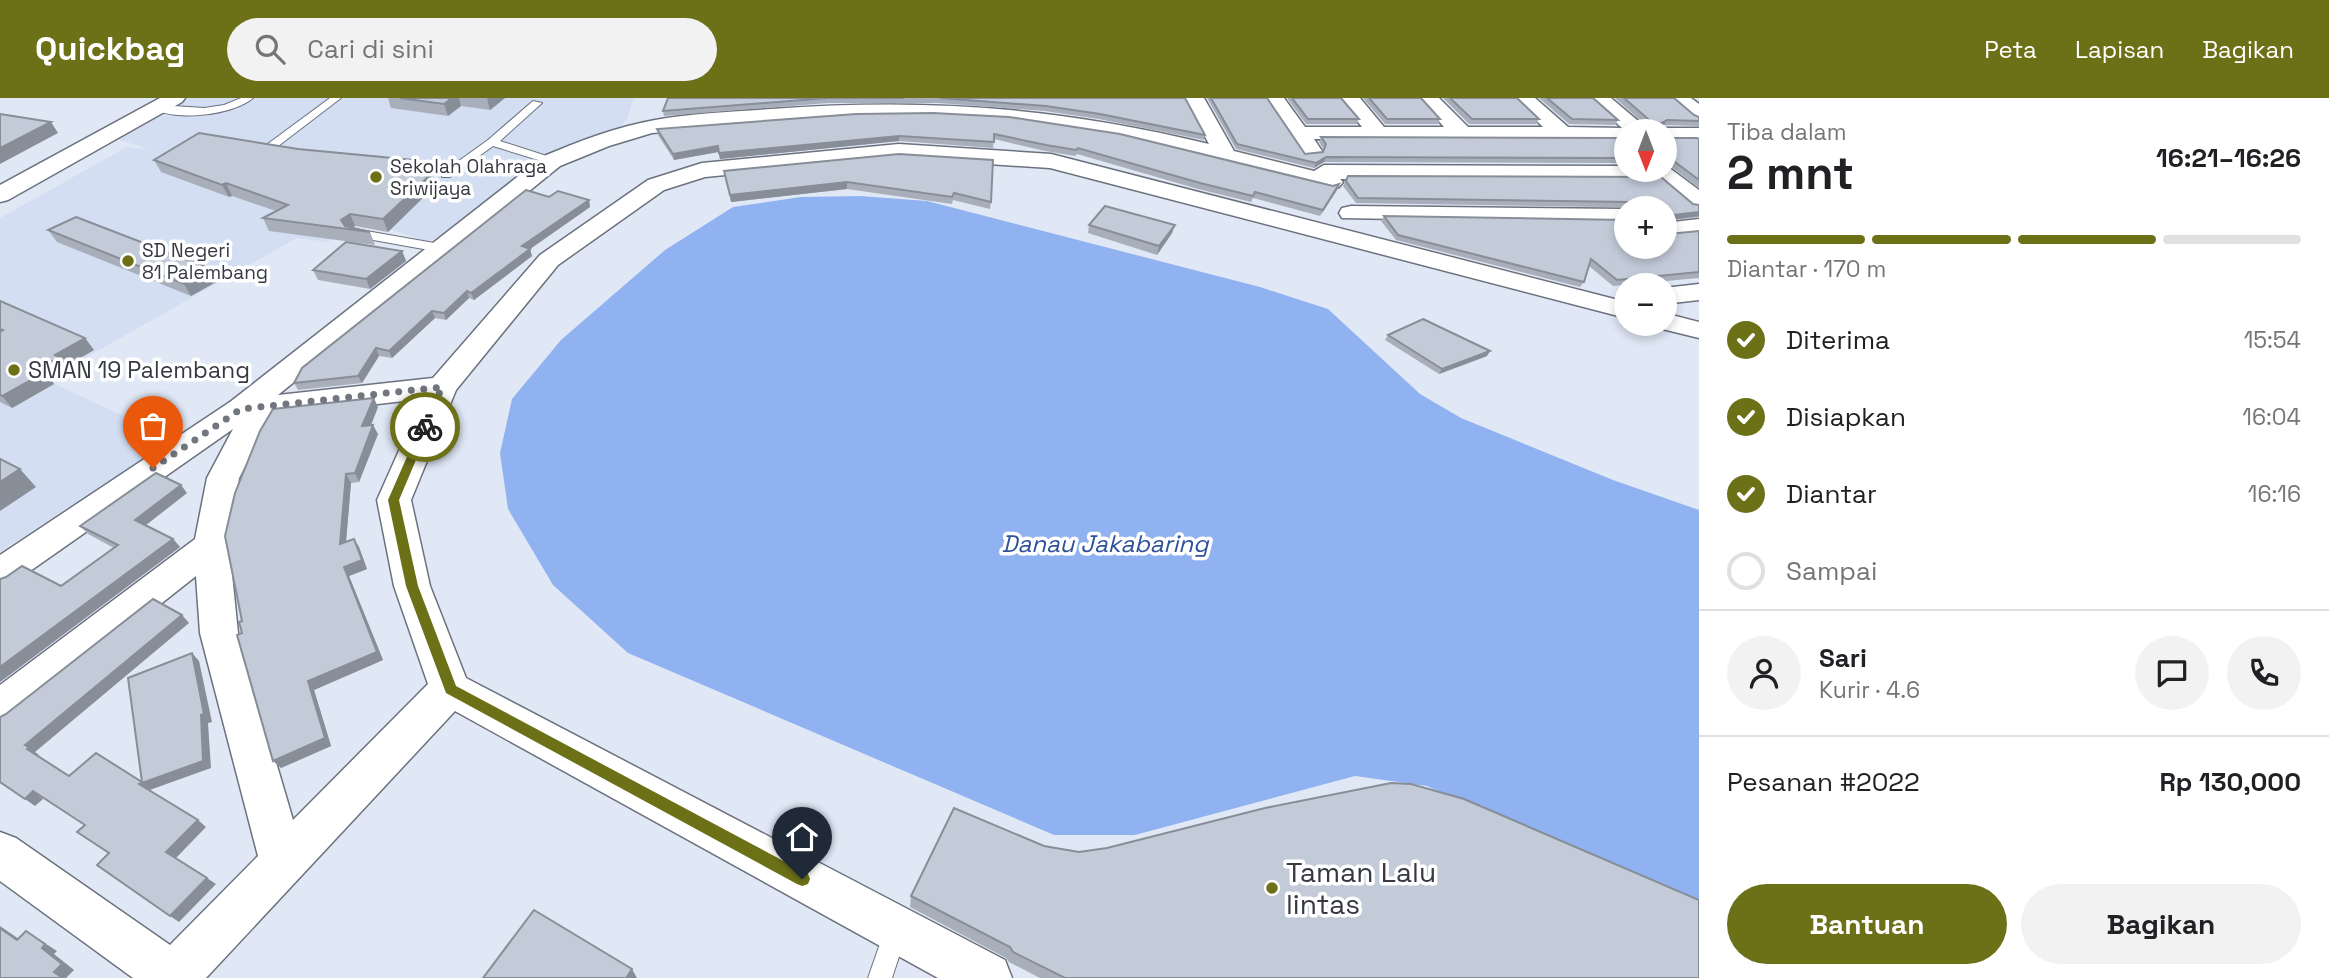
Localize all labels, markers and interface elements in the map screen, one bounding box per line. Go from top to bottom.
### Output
search box [227,18,717,81]
text: Quickbag [35,28,185,70]
icon: search [251,30,289,68]
text: Cari di sini [307,32,434,66]
text: Peta [1984,34,2037,65]
text: Lapisan [2075,34,2164,65]
text: Bagikan [2202,34,2294,65]
text: Tiba dalam [1727,117,1847,147]
north arrow [1614,119,1676,182]
map controls [1614,119,1677,336]
text: 16:21–16:26 [2156,141,2301,175]
text: 2 mnt [1727,144,1854,202]
place label: Sekolah Olahraga Sriwijaya [390,154,547,201]
marker: Sekolah Olahraga Sriwijaya [368,169,384,185]
button: + [1614,196,1677,259]
place label: SD Negeri 81 Palembang [142,238,268,285]
marker: SD Negeri 81 Palembang [120,253,136,269]
text: Diantar · 170 m [1727,254,1886,284]
button: − [1614,273,1677,336]
icon: check [1727,321,1765,359]
text: Diterima [1786,323,1890,357]
text: 15:54 [2244,325,2301,355]
place label: SMAN 19 Palembang [28,355,250,385]
marker: SMAN 19 Palembang [6,362,22,378]
courier [390,392,460,462]
pin [123,396,183,468]
icon: check [1727,398,1765,436]
text: Disiapkan [1786,400,1906,434]
text: 16:04 [2242,402,2301,432]
icon: bag [134,407,172,445]
icon: bike [406,408,444,446]
icon: check [1727,475,1765,513]
text: Diantar [1786,477,1877,511]
text: 16:16 [2248,479,2301,509]
water label: Danau Jakabaring [1002,528,1210,559]
text: Sampai [1786,554,1877,588]
button: person [1727,636,1801,710]
button: chat [2135,636,2209,710]
button: phone [2227,636,2301,710]
text: Sari [1819,641,1867,675]
text: Kurir · 4.6 [1819,675,1920,705]
text: Pesanan #2022 [1727,765,1920,799]
text: Rp 130,000 [2159,765,2301,799]
pin [772,807,832,879]
icon: home [783,818,821,856]
place label: Taman Lalu lintas [1286,854,1436,922]
marker: Taman Lalu lintas [1264,880,1280,896]
button: Bantuan [1727,884,2007,964]
button: Bagikan [2021,884,2301,964]

